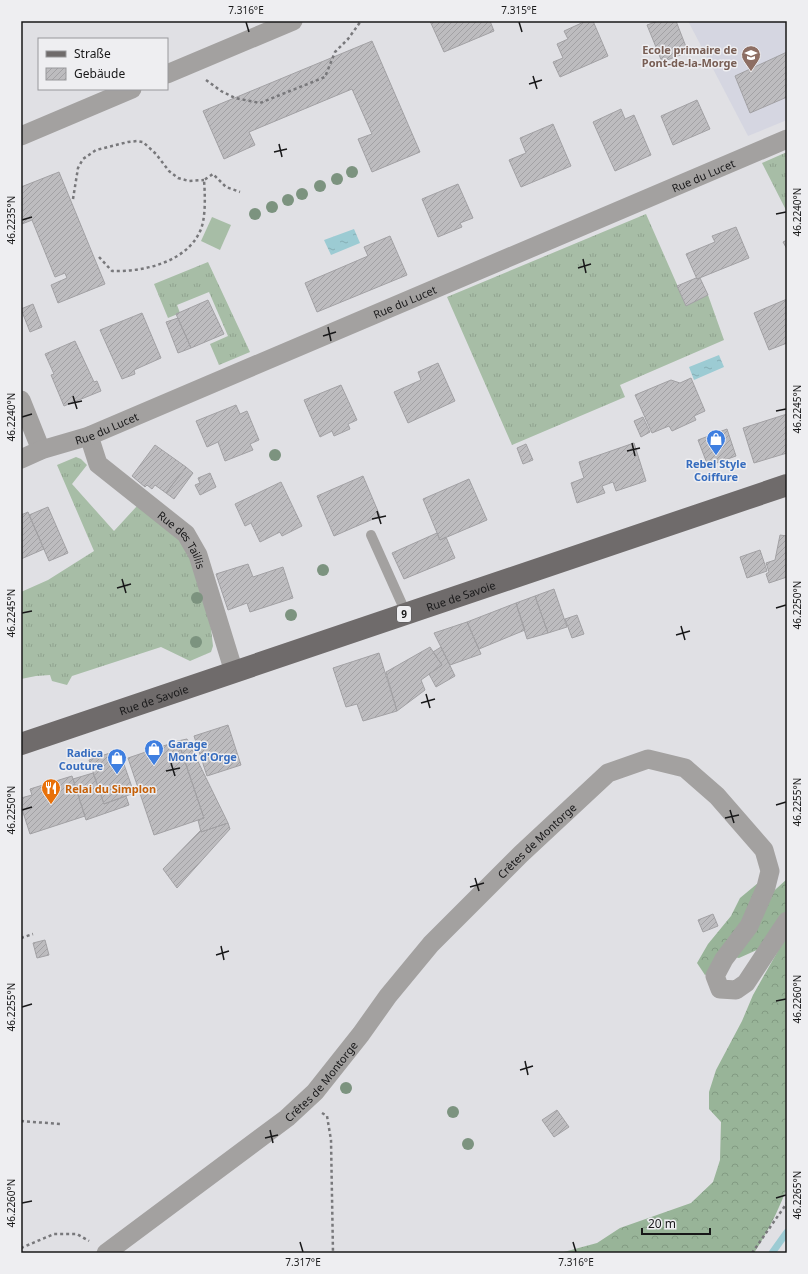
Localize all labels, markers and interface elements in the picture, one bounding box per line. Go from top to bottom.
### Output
text: 7.316°E [228,3,264,17]
text: 7.315°E [501,3,537,17]
legend [38,38,168,90]
place label: Ecole primaire de Pont-de-la-Morge [642,42,737,70]
school or university icon: Ecole primaire de Pont-de-la-Morge [740,44,762,72]
text: Straße [74,45,111,62]
text: Gebäude [74,65,125,82]
street label: Rue du Lucet [669,155,737,195]
text: 46.2240°N [790,188,804,236]
text: 46.2235°N [4,196,18,244]
street label: Rue du Lucet [371,281,438,321]
text: 46.2245°N [790,385,804,433]
text: 46.2240°N [4,393,18,441]
street label: Rue du Lucet [73,408,140,447]
shop icon: Rebel Style Coiffure [705,428,727,456]
place label: Rebel Style Coiffure [686,456,747,484]
street label: Rue des Taillis [155,507,209,571]
street label: Rue de Savoie [424,577,497,614]
text: 46.2250°N [790,581,804,629]
text: 46.2245°N [4,589,18,637]
road number: 9 [397,606,411,622]
street label: Rue de Savoie [117,680,190,718]
place label: Garage Mont d'Orge [168,736,237,764]
shop icon: Garage Mont d'Orge [143,738,165,766]
place label: Radica Couture [59,745,103,773]
shop icon: Radica Couture [106,747,128,775]
restaurant icon: Relai du Simplon [40,777,62,805]
text: 46.2255°N [790,778,804,826]
place label: Relai du Simplon [65,781,156,796]
text: 46.2250°N [4,786,18,834]
street label: Crêtes de Montorge [494,799,579,881]
text: 46.2260°N [790,975,804,1023]
text: 46.2255°N [4,983,18,1031]
street label: Crêtes de Montorge [281,1038,360,1124]
text: 46.2265°N [790,1171,804,1219]
text: 46.2260°N [4,1179,18,1227]
scale bar [642,1210,710,1236]
text: 20 m [648,1215,676,1232]
text: 7.317°E [285,1255,321,1269]
text: 7.316°E [558,1255,594,1269]

